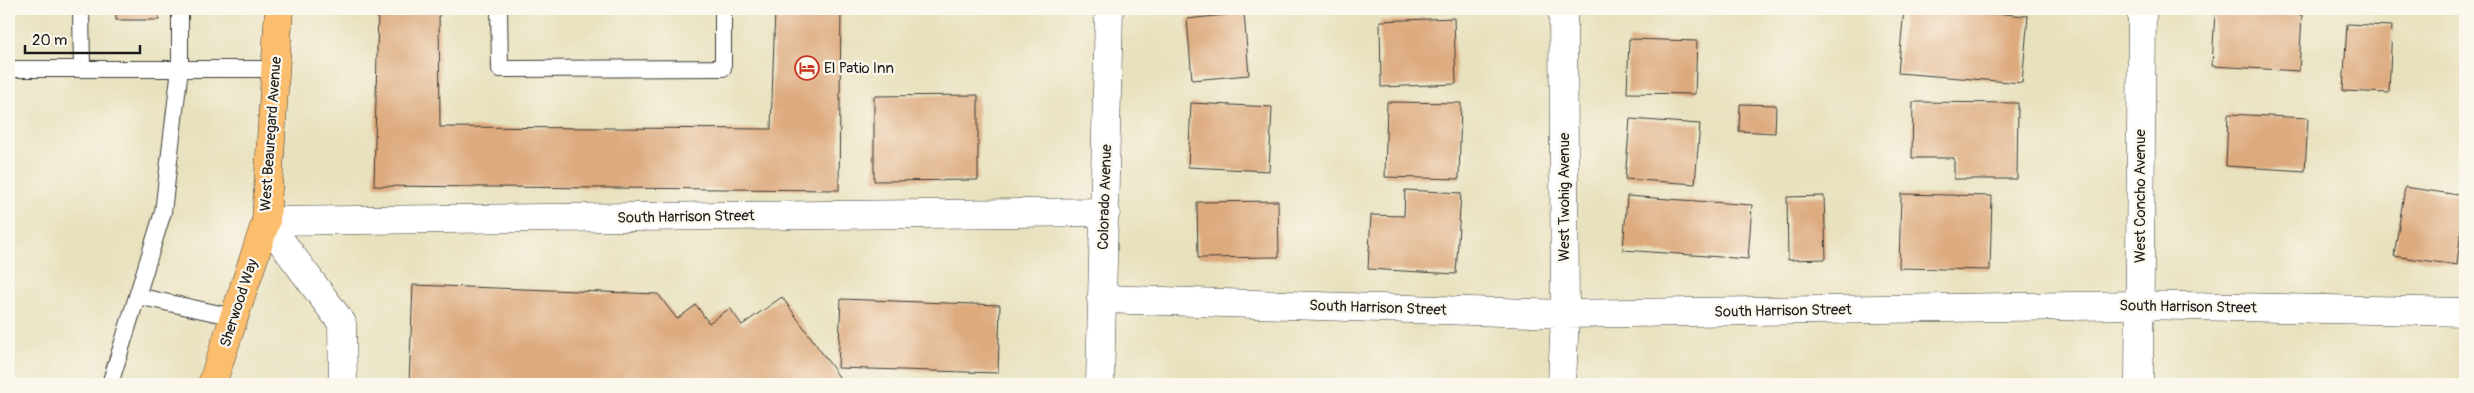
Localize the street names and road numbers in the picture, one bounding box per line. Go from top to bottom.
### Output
street label: West Beauregard Avenue [256,55,286,212]
street label: West Concho Avenue [2131,128,2150,263]
street label: West Twohig Avenue [1555,132,1574,262]
street label: Colorado Avenue [1094,143,1116,250]
street label: South Harrison Street [617,206,756,228]
street label: Sherwood Way [216,256,262,349]
street label: South Harrison Street [1309,296,1448,320]
street label: South Harrison Street [2119,296,2258,318]
street label: South Harrison Street [1714,300,1853,322]

